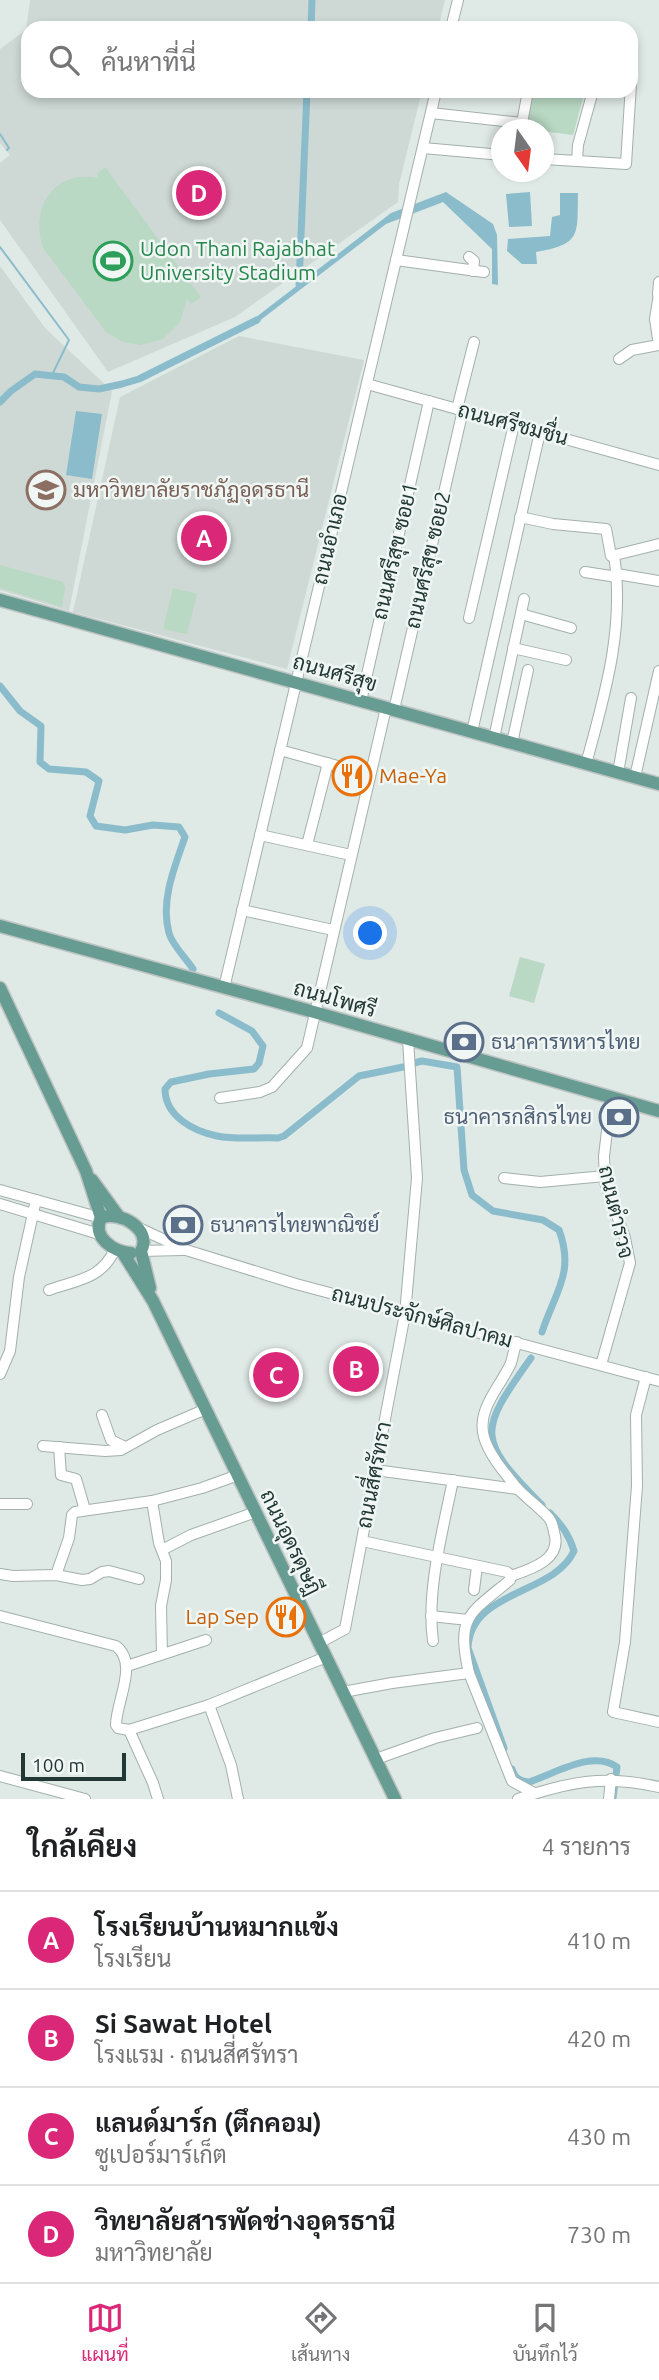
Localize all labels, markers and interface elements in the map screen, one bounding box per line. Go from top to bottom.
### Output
search box [21,21,638,98]
icon: search [45,41,83,79]
text: ค้นหาที่นี่ [101,47,196,76]
north arrow [491,119,554,182]
pin: D [176,167,222,219]
place label: Udon Thani Rajabhat University Stadium [140,236,335,284]
sports icon: Udon Thani Rajabhat University Stadium [92,240,134,282]
street label: ถนนศรีชมชื่น [455,390,573,449]
school or university icon: มหาวิทยาลัยราชภัฏอุดรธานี [25,469,67,511]
place label: มหาวิทยาลัยราชภัฏอุดรธานี [73,477,309,504]
street label: ถนนศรีสุข ซอย1 [367,480,424,623]
street label: ถนนศรีสุข ซอย2 [400,489,457,632]
street label: ถนนอำเภอ [307,491,351,587]
pin: A [181,512,227,564]
street label: ถนนศรีสุข [290,649,380,698]
restaurant icon: Mae-Ya [331,755,373,797]
place label: Mae-Ya [379,763,447,787]
your location [353,916,387,950]
street label: ถนนโพศรี [291,975,379,1021]
bank icon: ธนาคารทหารไทย [443,1021,485,1063]
place label: ธนาคารทหารไทย [491,1029,640,1053]
bank icon: ธนาคารกสิกรไทย [598,1096,640,1138]
place label: ธนาคารกสิกรไทย [444,1104,592,1128]
street label: ถนนตำรวจ [595,1163,639,1261]
bank icon: ธนาคารไทยพาณิชย์ [162,1204,204,1246]
place label: ธนาคารไทยพาณิชย์ [210,1211,379,1236]
street label: ถนนประจักษ์ศิลปาคม [329,1279,516,1352]
pin: B [333,1343,379,1395]
pin: C [253,1349,299,1401]
street label: ถนนสี่ศรัทรา [344,1418,395,1530]
street label: ถนนอุดรดุษฎี [254,1485,328,1599]
restaurant icon: Lap Sep [265,1596,307,1638]
place label: Lap Sep [186,1604,259,1628]
scale bar [21,1750,126,1782]
text: 100 m [32,1754,85,1776]
text: ใกล้เคียง [28,1829,137,1863]
text: 4 รายการ [542,1834,631,1859]
text: โรงเรียนบ้านหมากแข้ง [95,1912,339,1941]
text: A [43,1928,59,1953]
text: 410 m [567,1928,631,1953]
text: โรงเรียน [95,1946,171,1971]
text: Si Sawat Hotel [95,2009,272,2038]
text: B [43,2026,59,2051]
text: 420 m [567,2026,631,2051]
text: โรงแรม · ถนนสี่ศรัทรา [95,2042,298,2067]
text: แลนด์มาร์ก (ตึกคอม) [95,2108,322,2137]
text: C [44,2124,58,2149]
text: 430 m [567,2124,631,2149]
text: ซูเปอร์มาร์เก็ต [95,2142,227,2167]
text: วิทยาลัยสารพัดช่างอุดรธานี [95,2206,395,2235]
text: D [43,2222,59,2247]
text: 730 m [567,2222,631,2247]
text: มหาวิทยาลัย [95,2240,213,2265]
tab: แผนที่ [81,2299,129,2365]
tab: เส้นทาง [291,2299,350,2365]
tab: บันทึกไว้ [513,2299,578,2365]

